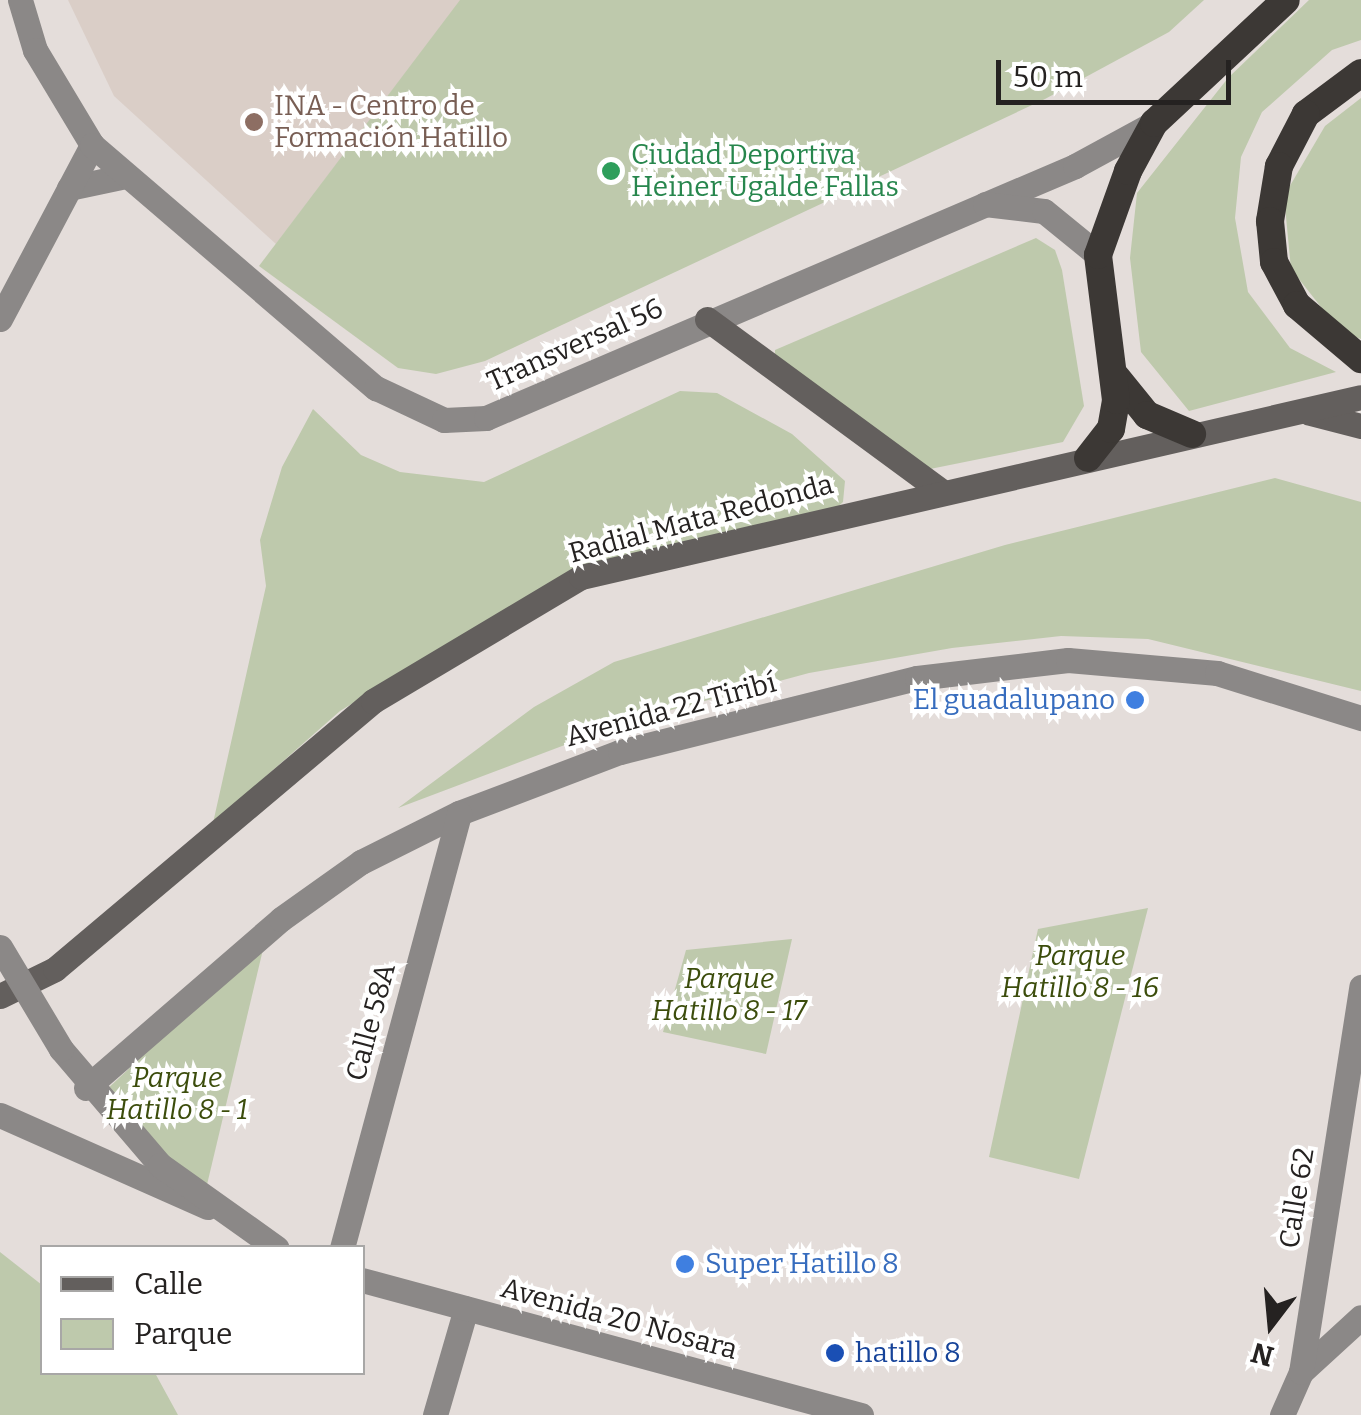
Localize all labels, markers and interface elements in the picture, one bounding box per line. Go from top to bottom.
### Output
scale bar [1001,40,1236,102]
text: 50 m [1013,59,1083,95]
place label: INA - Centro de Formación Hatillo [274,89,508,155]
marker: INA - Centro de Formación Hatillo [243,111,265,133]
place label: Ciudad Deportiva Heiner Ugalde Fallas [631,138,899,204]
marker: Ciudad Deportiva Heiner Ugalde Fallas [600,160,622,182]
street label: Transversal 56 [482,291,668,399]
street label: Radial Mata Redonda [565,468,837,570]
street label: Avenida 22 Tiribí [562,666,780,754]
place label: El guadalupano [913,683,1115,717]
marker: El guadalupano [1124,689,1146,711]
park label: Parque Hatillo 8 - 16 [1001,939,1159,1005]
street label: Calle 58A [339,960,403,1084]
park label: Parque Hatillo 8 - 17 [651,962,807,1028]
park label: Parque Hatillo 8 - 1 [106,1061,248,1127]
street label: Calle 62 [1272,1145,1322,1251]
legend [40,1245,365,1375]
place label: Super Hatillo 8 [705,1247,899,1281]
marker: Super Hatillo 8 [674,1253,696,1275]
text: Calle [134,1266,203,1302]
street label: Avenida 20 Nosara [497,1271,741,1367]
north arrow [1221,1275,1321,1375]
text: Parque [134,1316,232,1352]
text: N [1248,1335,1278,1373]
place label: hatillo 8 [855,1336,961,1370]
marker: hatillo 8 [824,1342,846,1364]

